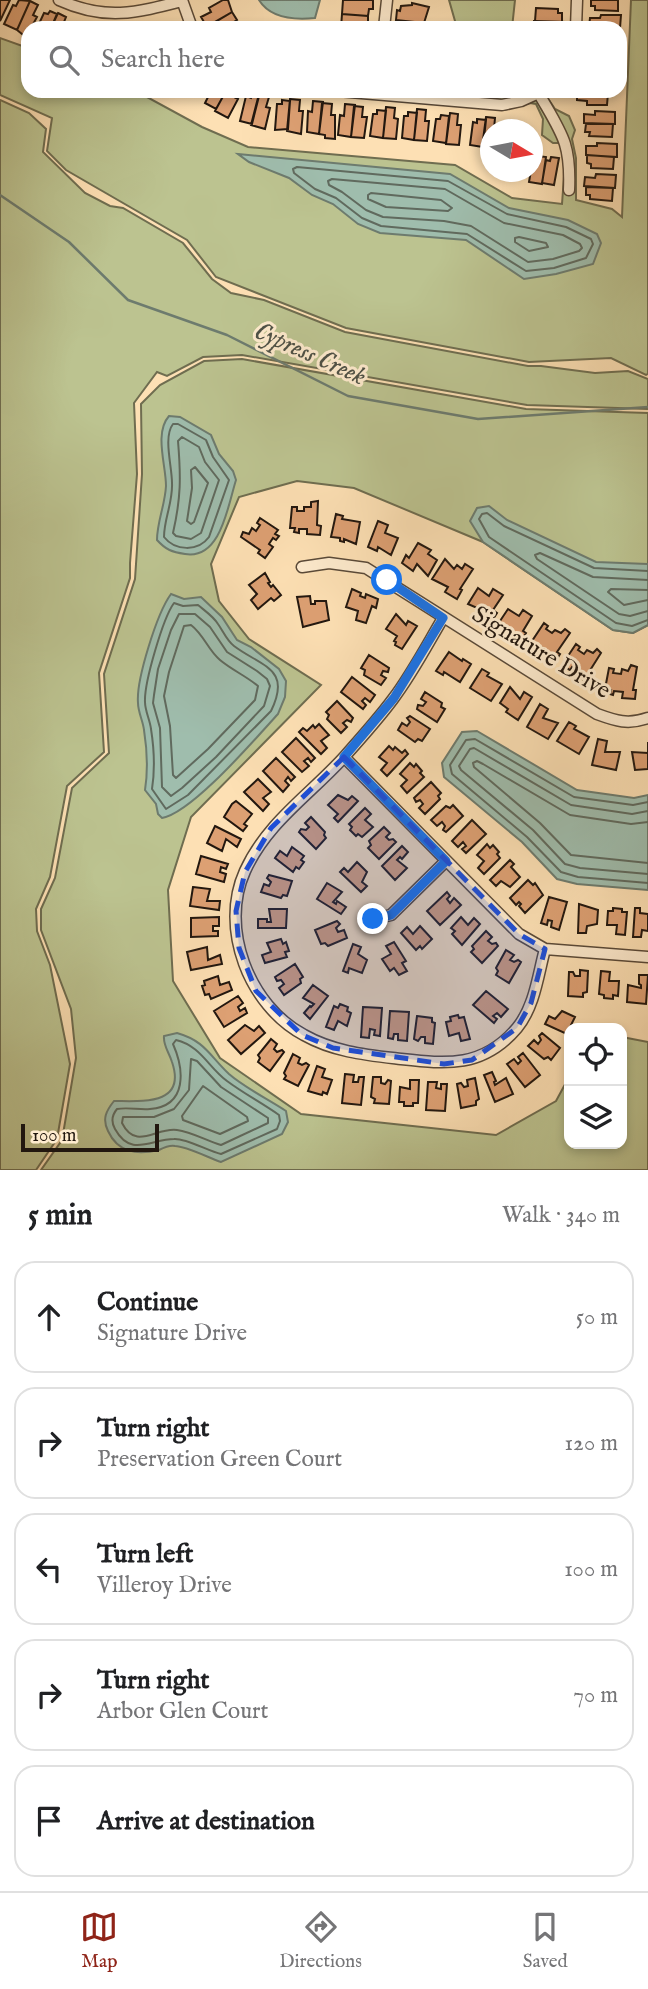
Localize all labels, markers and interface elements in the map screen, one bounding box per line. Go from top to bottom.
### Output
search box [21,21,627,98]
icon: search [45,41,83,79]
text: Search here [101,43,225,76]
north arrow [480,119,543,182]
water label: Cypress Creek [249,315,372,393]
route start [371,564,402,595]
street label: Signature Drive [466,599,616,707]
route end [357,903,388,934]
map controls [564,1023,627,1149]
button: locate [564,1023,627,1086]
button: layers [564,1086,627,1149]
scale bar [21,1121,159,1153]
text: 100 m [32,1124,76,1148]
text: 5 min [28,1197,93,1235]
text: Walk · 340 m [502,1201,620,1230]
text: Continue [97,1286,198,1319]
icon: ahead [30,1298,68,1336]
text: 50 m [576,1303,618,1332]
text: Signature Drive [97,1319,247,1348]
text: Turn right [97,1412,210,1445]
icon: right [30,1424,68,1462]
text: 120 m [565,1429,618,1458]
text: Preservation Green Court [97,1445,342,1474]
text: Turn left [97,1538,194,1571]
icon: left [30,1550,68,1588]
text: 100 m [564,1555,618,1584]
text: Villeroy Drive [97,1571,232,1600]
text: Turn right [97,1664,210,1697]
icon: right [30,1676,68,1714]
text: 70 m [573,1681,618,1710]
text: Arbor Glen Court [97,1697,268,1726]
icon: arrive [30,1802,68,1840]
text: Arrive at destination [97,1805,315,1838]
tab: Map [80,1908,118,1974]
tab: Directions [279,1908,362,1974]
tab: Saved [523,1908,568,1974]

